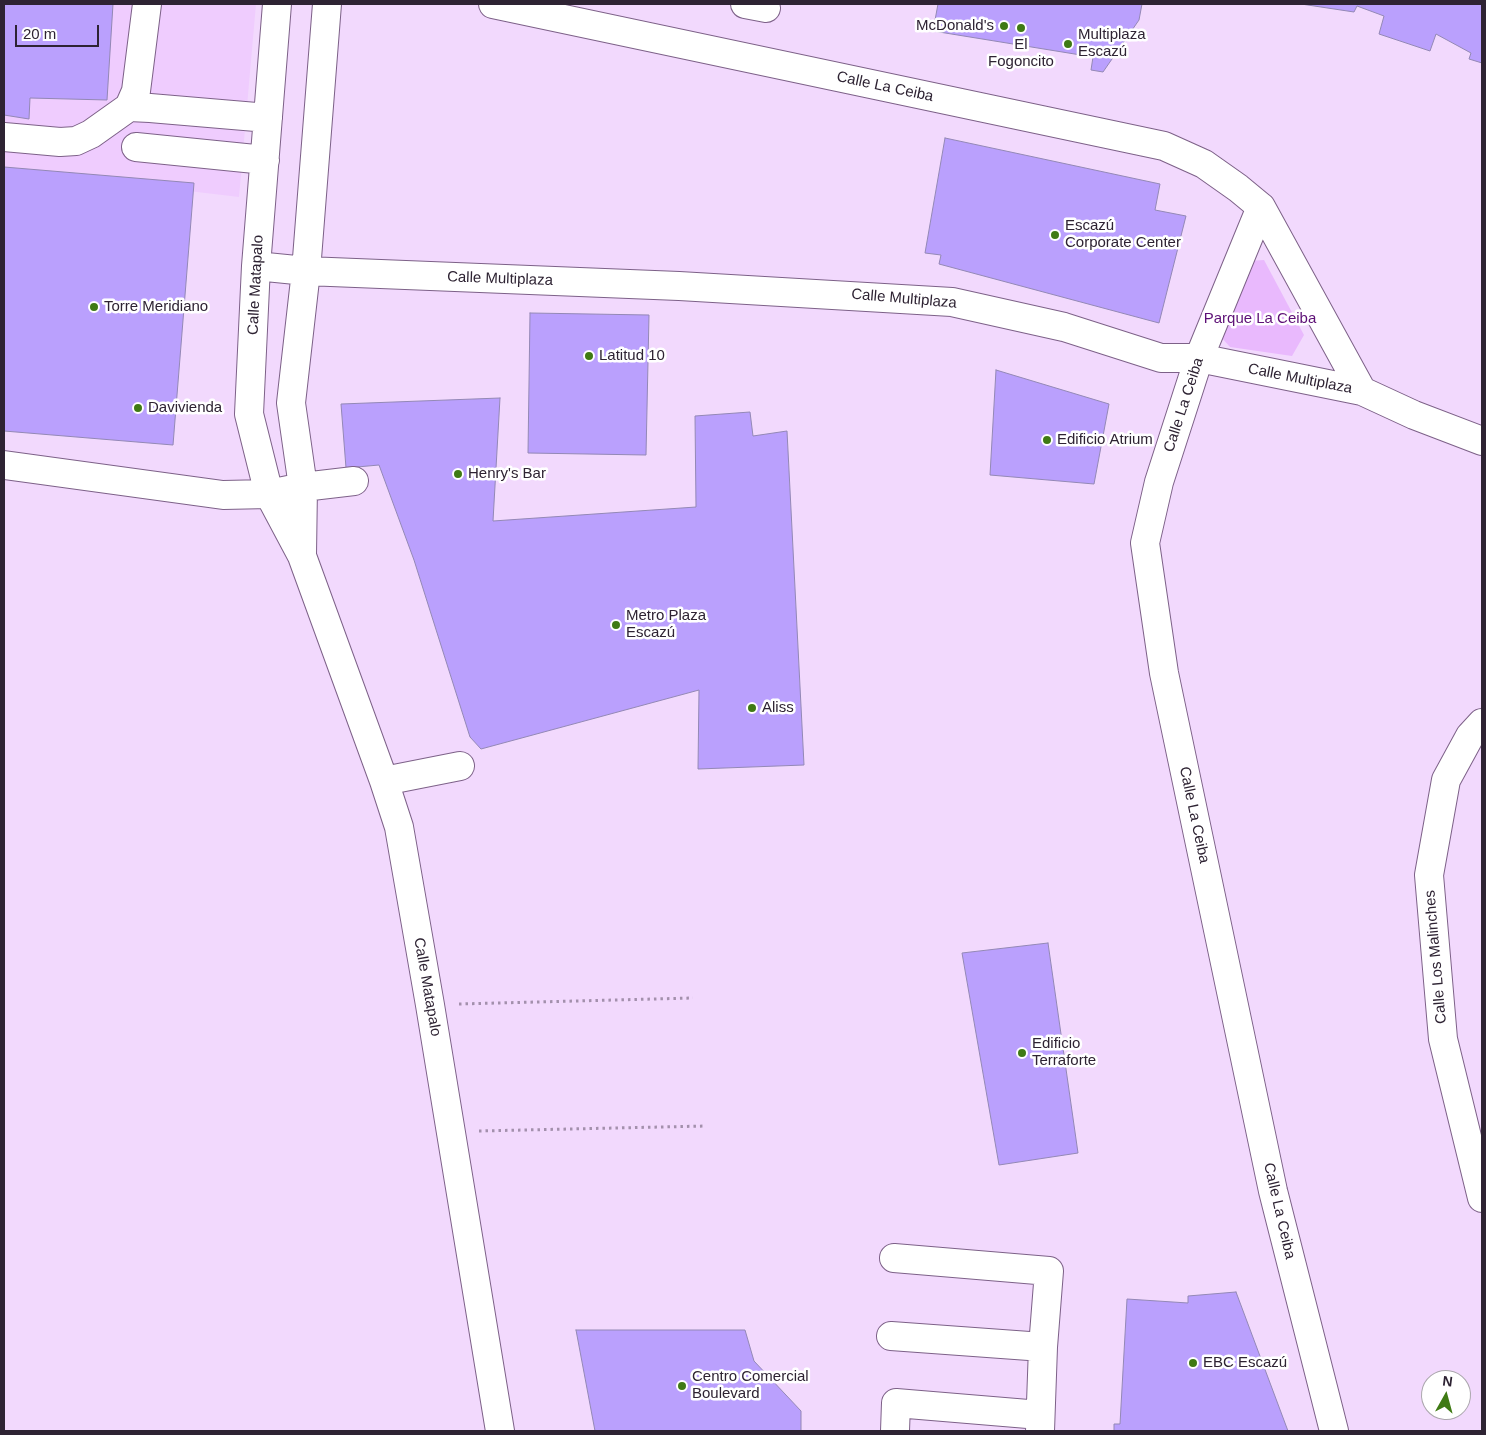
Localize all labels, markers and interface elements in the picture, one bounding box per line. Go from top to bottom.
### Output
scale bar [18,15,101,47]
place label: McDonald's [916,17,994,35]
marker: McDonald's [998,20,1010,32]
marker: El Fogoncito [1015,22,1027,34]
text: 20 m [23,25,56,42]
place label: Multiplaza Escazú [1078,26,1146,61]
place label: El Fogoncito [988,36,1054,71]
marker: Multiplaza Escazú [1062,38,1074,50]
street label: Calle La Ceiba [835,68,935,106]
place label: Escazú Corporate Center [1065,217,1181,252]
marker: Escazú Corporate Center [1049,229,1061,241]
street label: Calle Matapalo [244,235,268,335]
street label: Calle Multiplaza [447,268,553,290]
street label: Calle Multiplaza [850,285,958,313]
place label: Torre Meridiano [104,298,208,316]
marker: Torre Meridiano [88,301,100,313]
park label: Parque La Ceiba [1204,310,1316,328]
place label: Latitud 10 [599,347,665,365]
marker: Latitud 10 [583,350,595,362]
street label: Calle La Ceiba [1160,355,1208,455]
street label: Calle Multiplaza [1246,360,1354,398]
place label: Davivienda [148,399,222,417]
marker: Davivienda [132,402,144,414]
place label: Edificio Atrium [1057,431,1153,449]
marker: Edificio Atrium [1041,434,1053,446]
place label: Henry's Bar [468,465,546,483]
marker: Henry's Bar [452,468,464,480]
place label: Metro Plaza Escazú [626,607,706,642]
marker: Metro Plaza Escazú [610,619,622,631]
place label: Aliss [762,699,794,717]
marker: Aliss [746,702,758,714]
street label: Calle La Ceiba [1175,765,1213,865]
street label: Calle Los Malinches [1421,889,1451,1025]
street label: Calle Matapalo [409,936,445,1038]
place label: Edificio Terraforte [1032,1035,1096,1070]
marker: Edificio Terraforte [1016,1047,1028,1059]
street label: Calle La Ceiba [1259,1161,1299,1261]
place label: EBC Escazú [1203,1354,1287,1372]
marker: EBC Escazú [1187,1357,1199,1369]
place label: Centro Comercial Boulevard [692,1368,809,1403]
north arrow [1421,1370,1471,1420]
text: N [1442,1373,1454,1390]
marker: Centro Comercial Boulevard [676,1380,688,1392]

